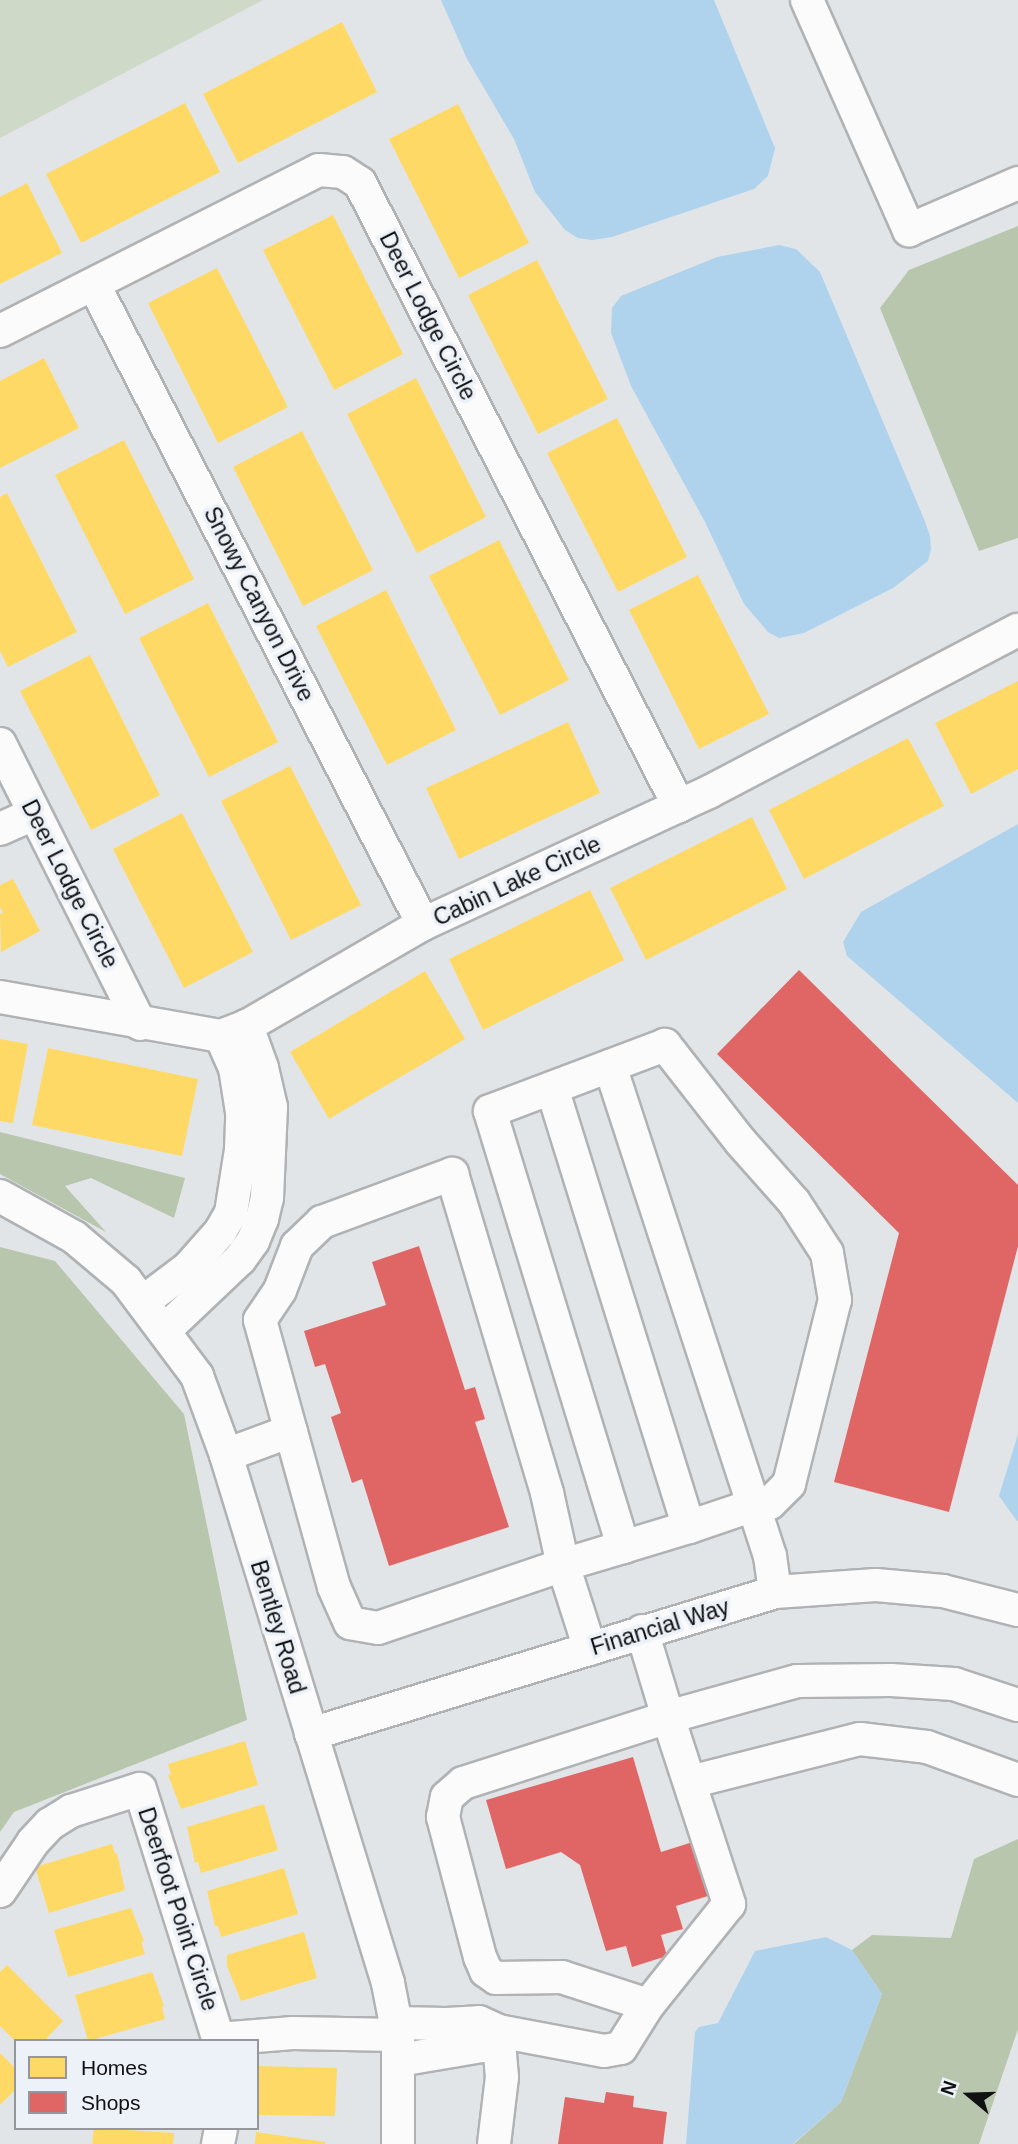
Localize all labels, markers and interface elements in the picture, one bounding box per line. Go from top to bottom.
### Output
street label: Deer Lodge Circle [374,227,482,405]
street label: Snowy Canyon Drive [198,502,320,706]
street label: Deer Lodge Circle [16,795,124,973]
street label: Cabin Lake Circle [429,830,605,932]
street label: Bentley Road [245,1557,311,1697]
street label: Financial Way [587,1593,733,1661]
street label: Deerfoot Point Circle [132,1804,224,2014]
legend [14,2039,259,2130]
text: Homes [81,2056,148,2079]
north arrow [934,2060,1004,2130]
text: N [937,2078,961,2098]
text: Shops [81,2091,141,2114]

